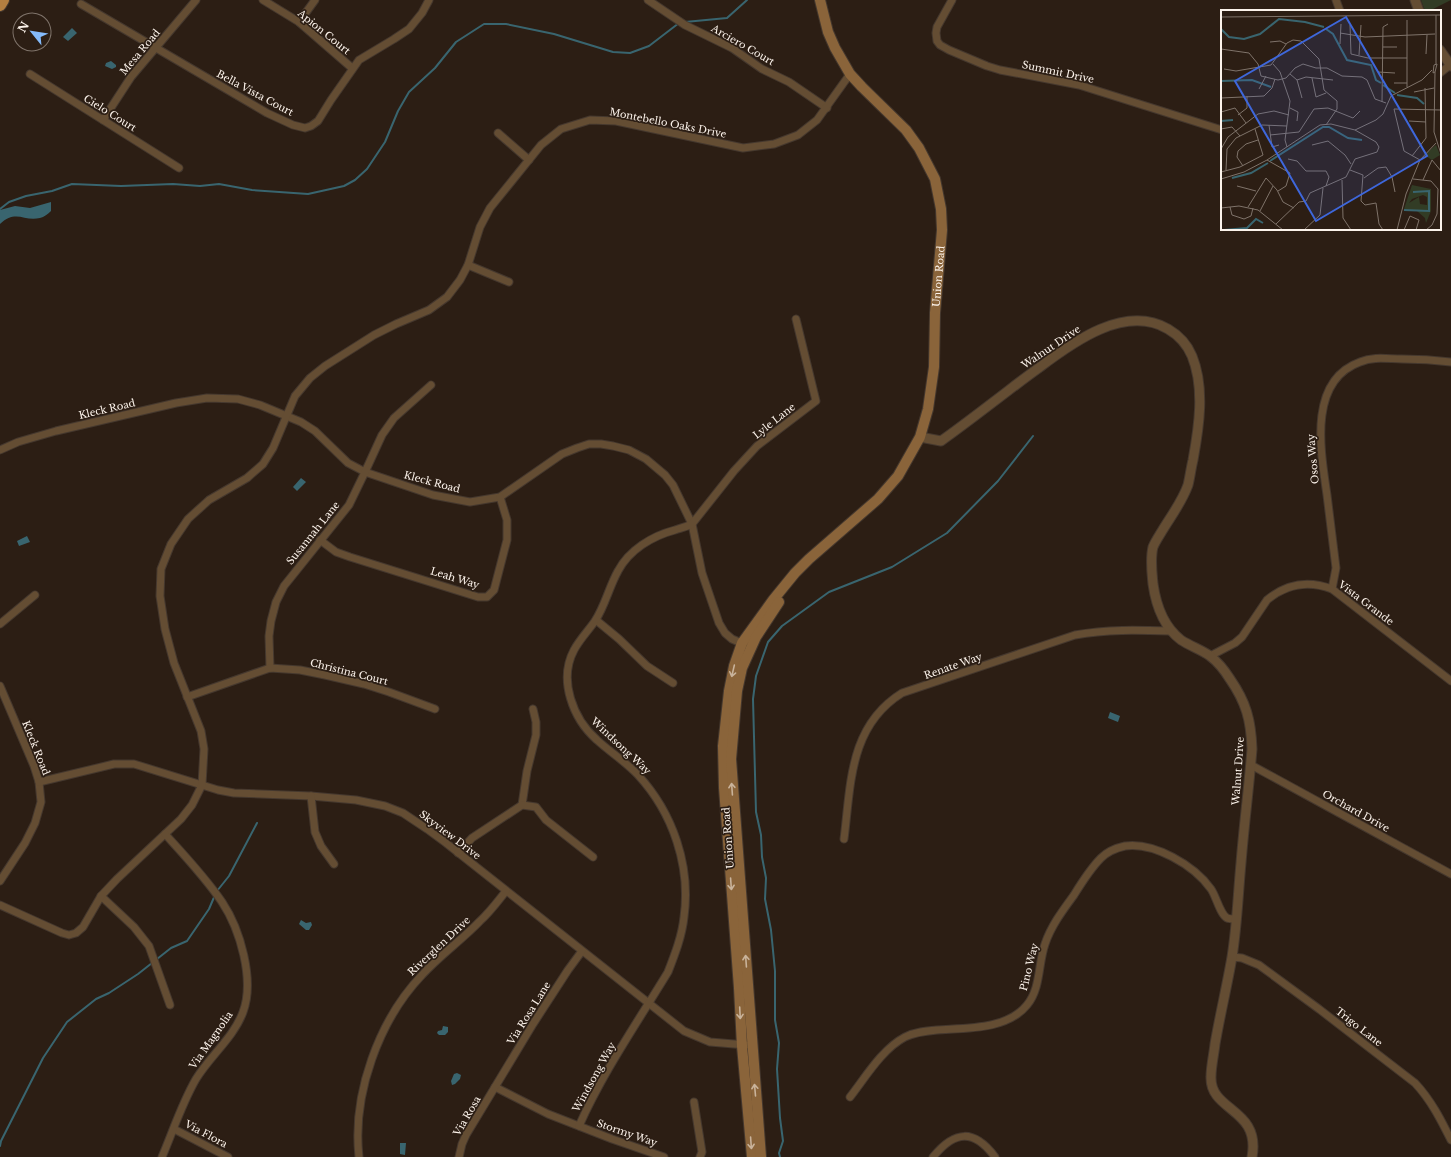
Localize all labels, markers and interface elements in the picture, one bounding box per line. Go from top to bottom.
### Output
street label: Apion Court [294,6,353,57]
inset map [1221,10,1441,230]
north arrow [12,12,52,52]
text: N [15,18,32,35]
street label: Arciero Court [708,21,777,68]
street label: Mesa Road [117,26,163,78]
street label: Summit Drive [1021,58,1095,86]
street label: Bella Vista Court [214,67,296,119]
street label: Cielo Court [81,92,139,134]
street label: Montebello Oaks Drive [608,105,728,141]
street label: Union Road [929,245,947,308]
street label: Walnut Drive [1018,322,1083,372]
street label: Kleck Road [77,396,137,422]
street label: Lyle Lane [750,400,798,442]
street label: Osos Way [1304,433,1322,485]
street label: Kleck Road [402,468,462,496]
street label: Susannah Lane [283,498,343,567]
street label: Leah Way [429,564,482,592]
street label: Vista Grande [1335,577,1397,628]
street label: Renate Way [922,650,984,682]
street label: Christina Court [309,656,390,688]
one-way arrow [728,664,736,677]
street label: Windsong Way [587,714,654,778]
street label: Kleck Road [19,719,53,777]
street label: Walnut Drive [1229,736,1247,807]
one-way arrow [729,783,736,796]
street label: Orchard Drive [1320,787,1392,835]
street label: Union Road [719,807,737,869]
street label: Skyview Drive [417,808,484,863]
one-way arrow [728,877,735,890]
street label: Riverglen Drive [405,913,473,978]
street label: Pino Way [1017,941,1041,992]
one-way arrow [742,955,749,968]
street label: Via Rosa Lane [504,979,554,1048]
street label: Trigo Lane [1333,1005,1385,1050]
one-way arrow [737,1006,744,1019]
street label: Via Magnolia [186,1008,236,1072]
street label: Windsong Way [569,1039,619,1115]
one-way arrow [752,1084,759,1097]
street label: Via Rosa [450,1093,484,1139]
street label: Via Flora [182,1117,230,1151]
street label: Stormy Way [595,1117,660,1150]
one-way arrow [748,1136,755,1149]

